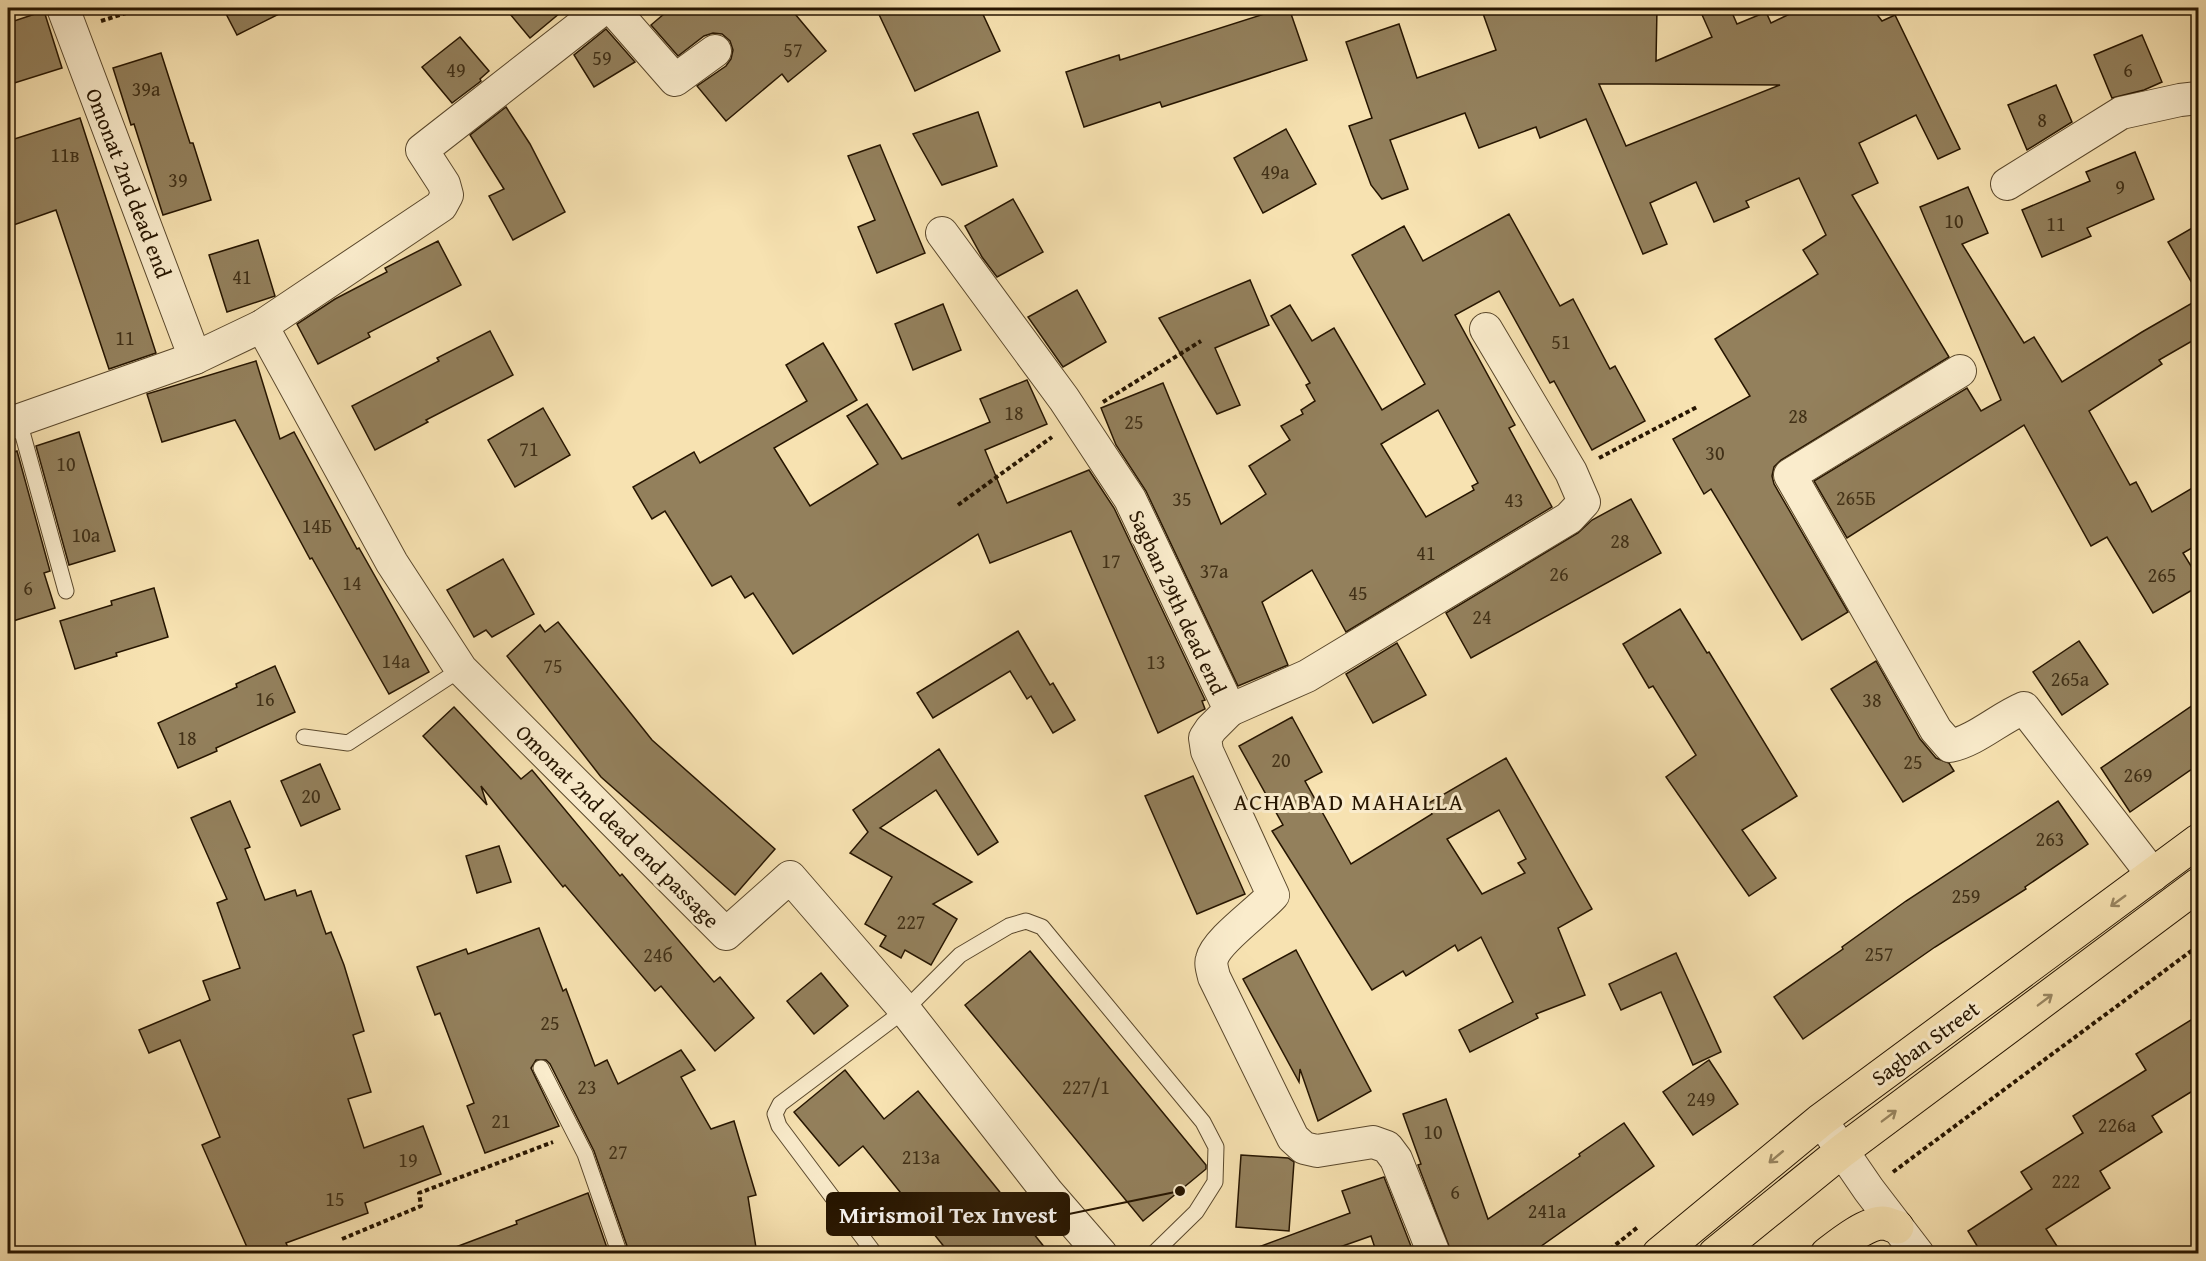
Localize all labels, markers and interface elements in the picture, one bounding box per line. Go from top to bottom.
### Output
house number: 57 [783,35,803,64]
house number: 59 [592,43,612,72]
house number: 49 [446,55,466,84]
house number: 6 [2123,55,2133,84]
house number: 39a [132,74,161,103]
street label: Omonat 2nd dead end [78,83,180,283]
house number: 8 [2037,105,2047,134]
house number: 11в [50,140,80,169]
house number: 49a [1261,157,1290,186]
house number: 39 [168,165,188,194]
house number: 9 [2115,172,2125,201]
house number: 10 [1944,206,1964,235]
house number: 11 [2046,209,2066,238]
house number: 41 [232,262,252,291]
house number: 11 [115,323,135,352]
house number: 51 [1551,327,1571,356]
house number: 18 [1004,398,1024,427]
house number: 28 [1788,401,1808,430]
house number: 25 [1124,407,1144,436]
house number: 71 [519,434,539,463]
house number: 30 [1705,438,1725,467]
house number: 10 [56,449,76,478]
house number: 265Б [1836,483,1876,512]
house number: 35 [1172,484,1192,513]
house number: 43 [1504,485,1524,514]
street label: Sagban 29th dead end [1121,504,1235,700]
house number: 14Б [302,511,332,540]
house number: 10а [72,520,101,549]
house number: 28 [1610,526,1630,555]
house number: 41 [1416,538,1436,567]
house number: 17 [1101,546,1121,575]
house number: 37a [1200,556,1229,585]
house number: 26 [1549,559,1569,588]
house number: 265 [2148,560,2176,589]
house number: 14 [342,568,362,597]
house number: 6 [23,573,33,602]
house number: 45 [1348,578,1368,607]
house number: 24 [1472,602,1492,631]
house number: 14а [382,646,411,675]
house number: 13 [1146,647,1166,676]
house number: 75 [543,651,563,680]
house number: 265a [2051,664,2090,693]
house number: 16 [255,684,275,713]
house number: 38 [1862,685,1882,714]
street label: Omonat 2nd dead end passage [509,717,727,935]
house number: 18 [177,723,197,752]
house number: 20 [1271,745,1291,774]
house number: 25 [1903,747,1923,776]
house number: 269 [2124,760,2152,789]
house number: 20 [301,781,321,810]
district label: ACHABAD MAHALLA [1234,784,1464,819]
house number: 263 [2036,824,2064,853]
house number: 259 [1952,881,1980,910]
one-way arrow [2110,895,2126,908]
house number: 227 [897,907,925,936]
house number: 257 [1865,939,1893,968]
house number: 24б [643,940,673,969]
street label: Sagban Street [1864,993,1986,1093]
one-way arrow [2037,993,2053,1006]
house number: 25 [540,1008,560,1037]
house number: 23 [577,1072,597,1101]
house number: 227/1 [1062,1072,1110,1101]
house number: 249 [1687,1084,1715,1113]
house number: 21 [491,1106,511,1135]
one-way arrow [1881,1110,1897,1123]
house number: 226a [2098,1110,2137,1139]
house number: 10 [1423,1117,1443,1146]
house number: 27 [608,1137,628,1166]
house number: 213a [902,1142,941,1171]
house number: 19 [398,1145,418,1174]
one-way arrow [1769,1150,1784,1164]
house number: 222 [2052,1166,2080,1195]
house number: 6 [1450,1177,1460,1206]
house number: 15 [325,1184,345,1213]
callout: Mirismoil Tex Invest [827,1193,1069,1235]
house number: 241а [1528,1196,1567,1225]
text: Mirismoil Tex Invest [839,1197,1057,1232]

